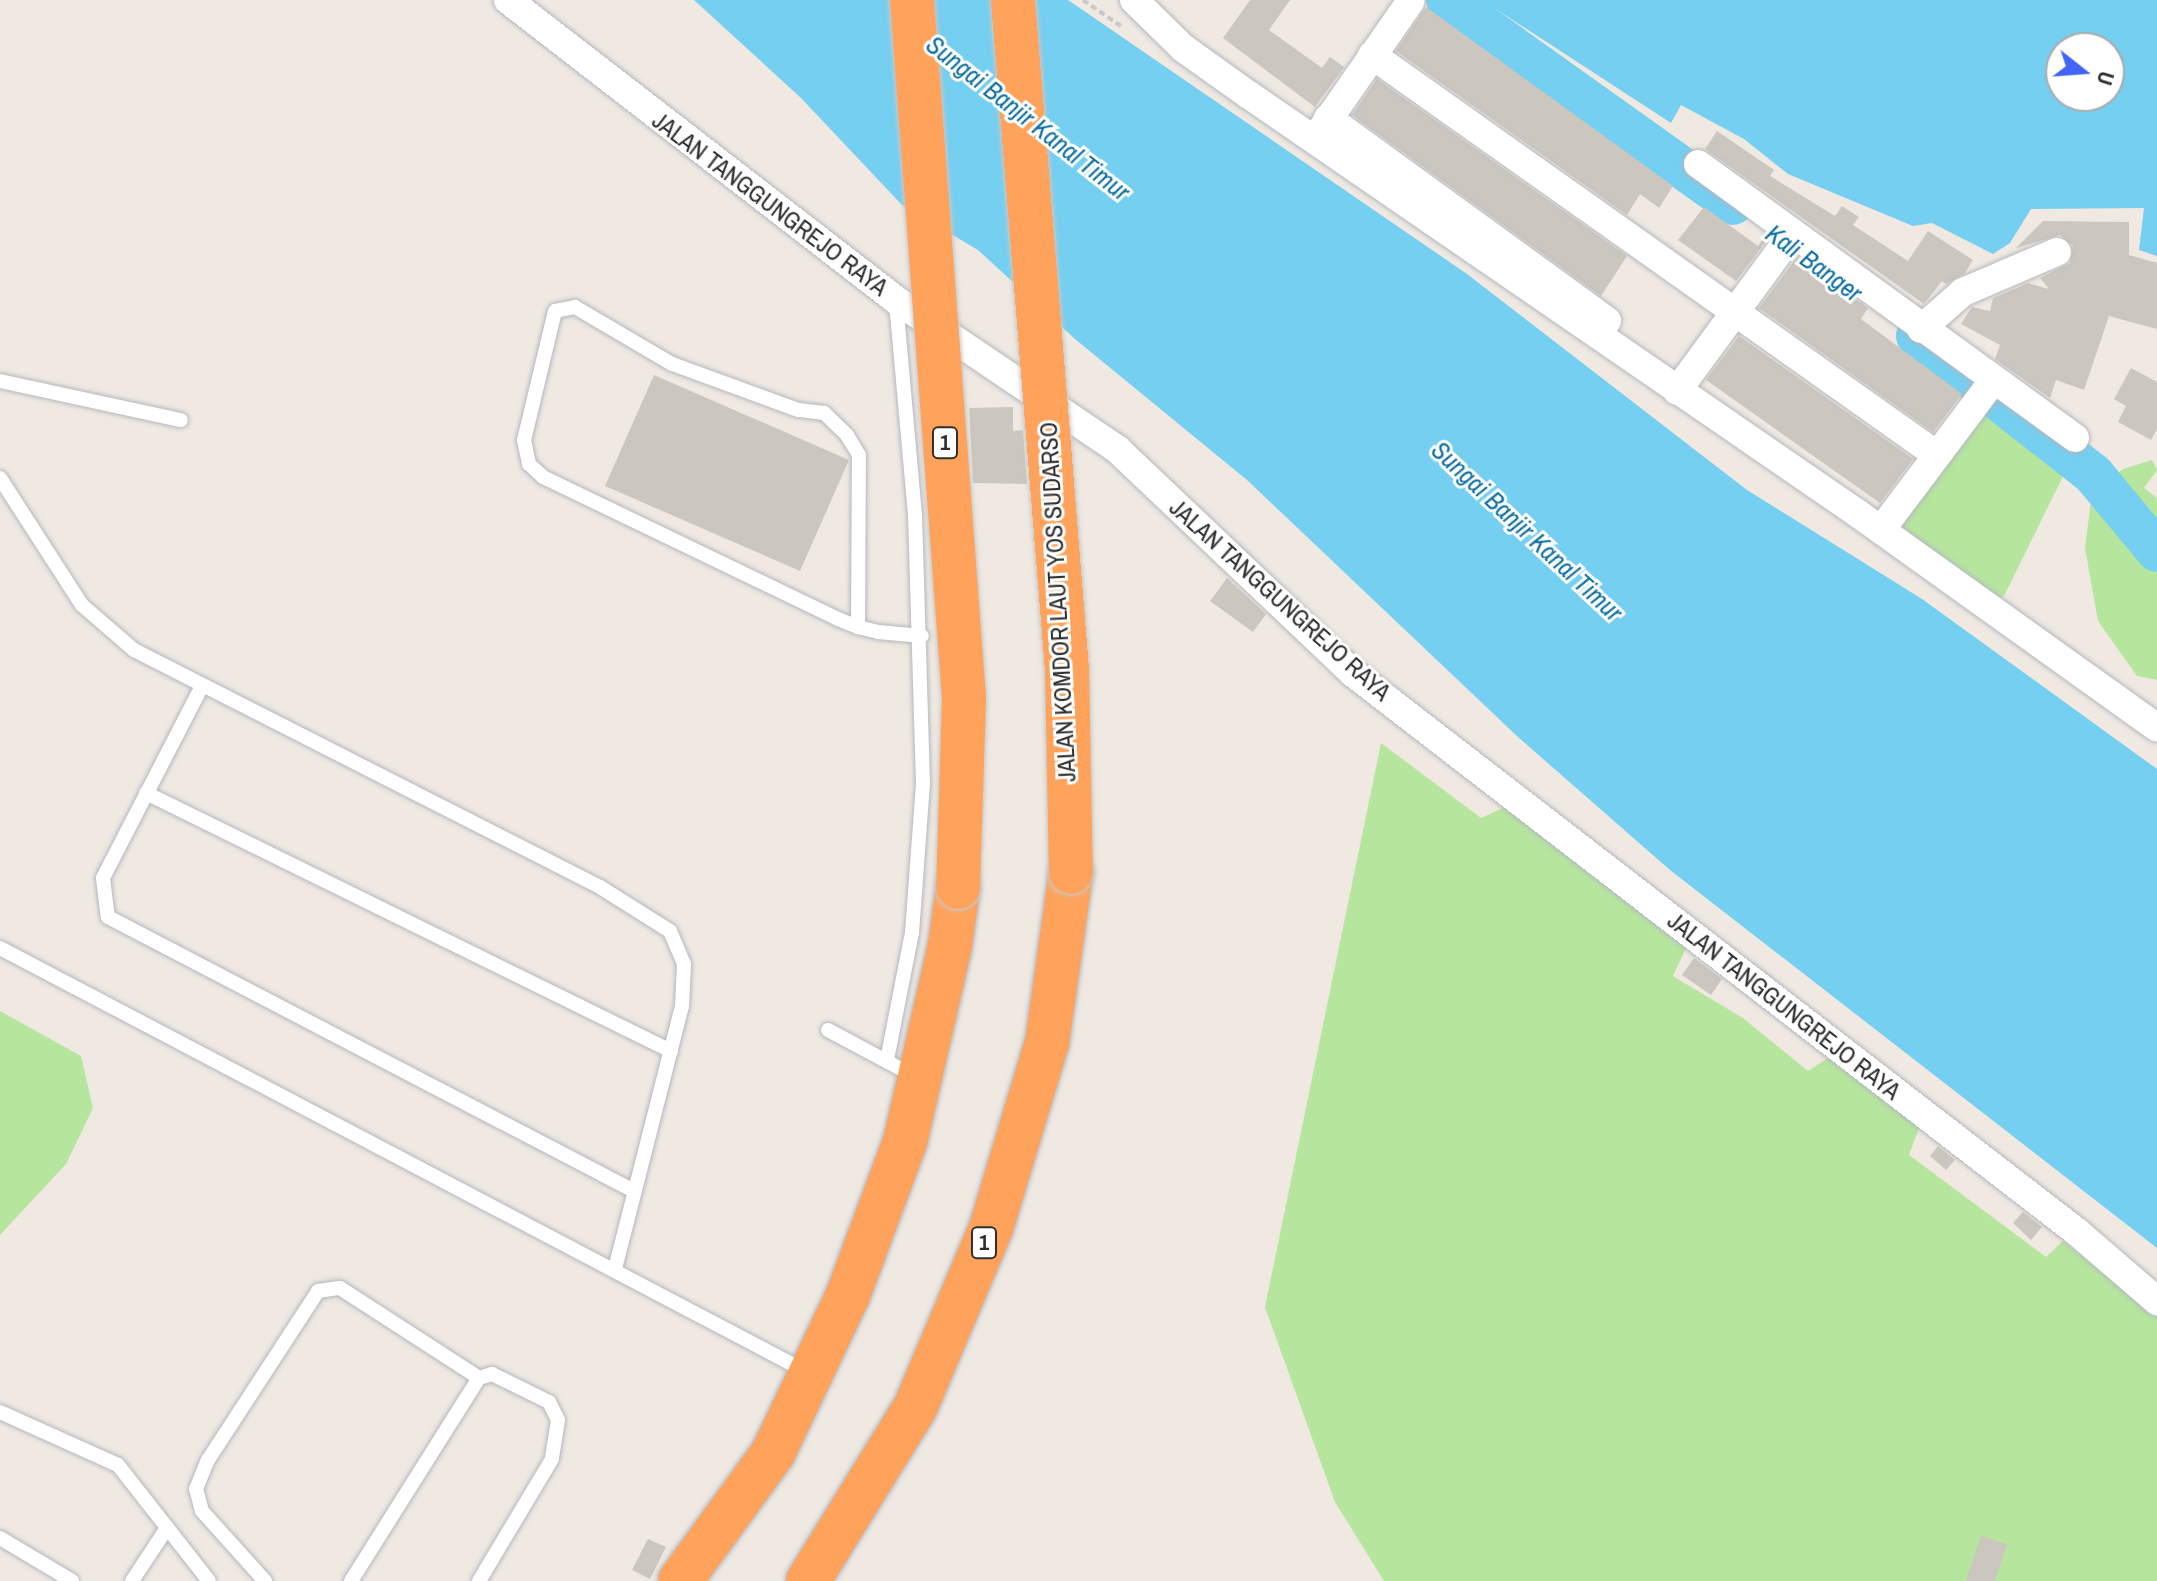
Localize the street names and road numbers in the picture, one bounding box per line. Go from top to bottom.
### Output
street label: JALAN TANGGUNGREJO RAYA [646,106,894,302]
street label: JALAN KOMDOR LAUT YOS SUDARSO [1034,421,1082,783]
road number: 1 [931,425,959,461]
street label: JALAN TANGGUNGREJO RAYA [1163,493,1397,707]
street label: JALAN TANGGUNGREJO RAYA [1662,906,1906,1106]
road number: 1 [970,1225,998,1261]

